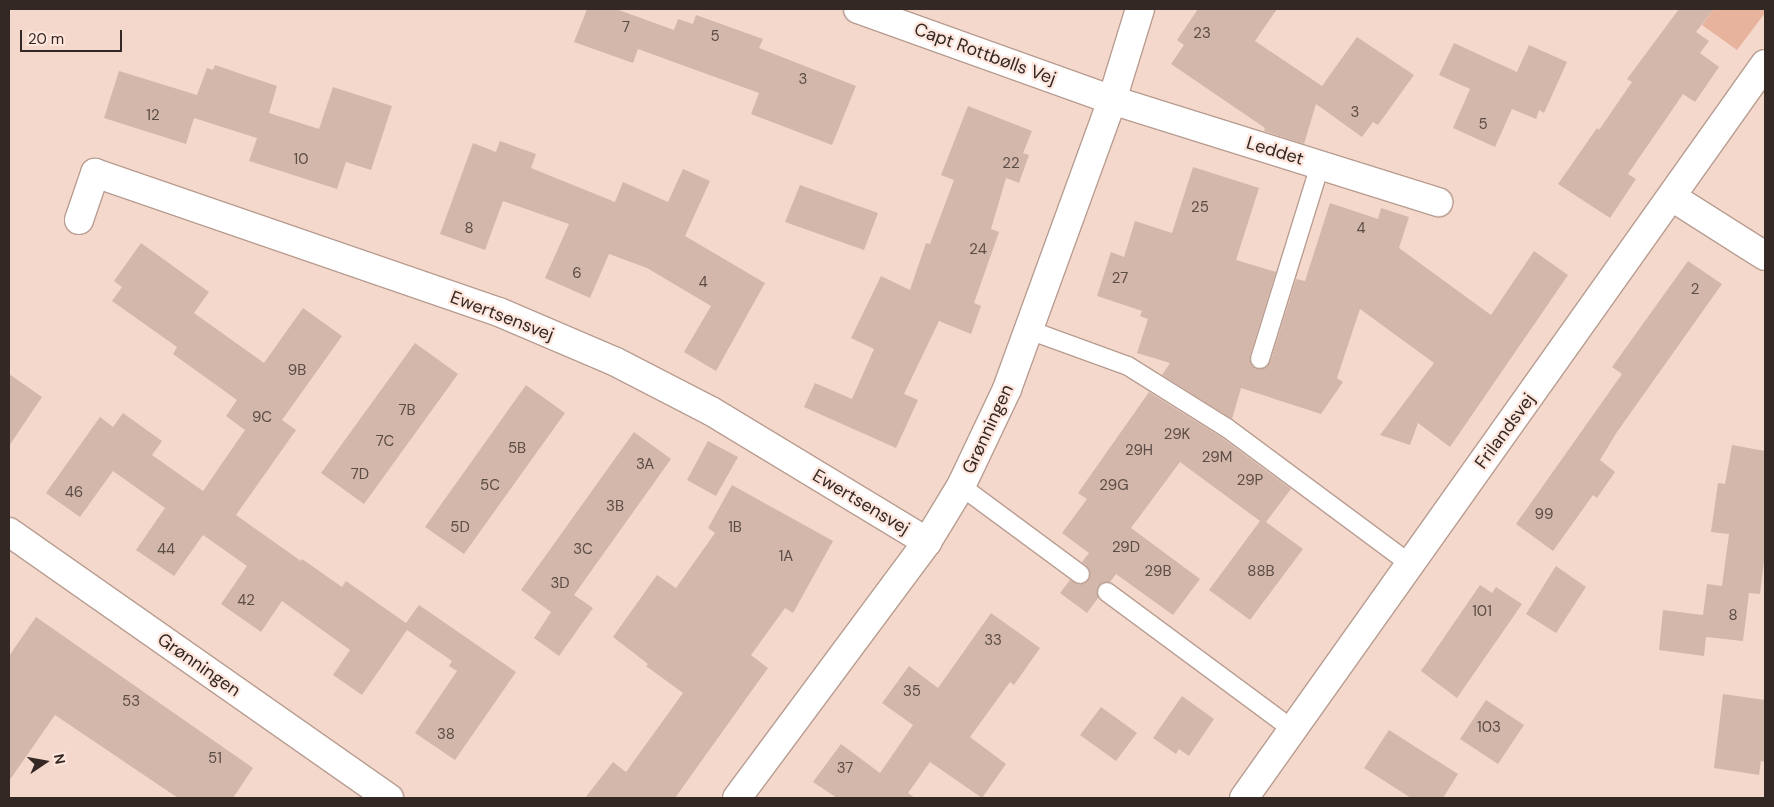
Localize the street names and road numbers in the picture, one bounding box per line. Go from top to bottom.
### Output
street label: Capt Rottbølls Vej [911,18,1059,90]
street label: Leddet [1244,132,1306,170]
street label: Ewertsensvej [447,286,557,346]
street label: Grønningen [958,381,1018,477]
street label: Frilandsvej [1470,389,1540,473]
street label: Ewertsensvej [809,465,913,539]
street label: Grønningen [153,629,245,701]

